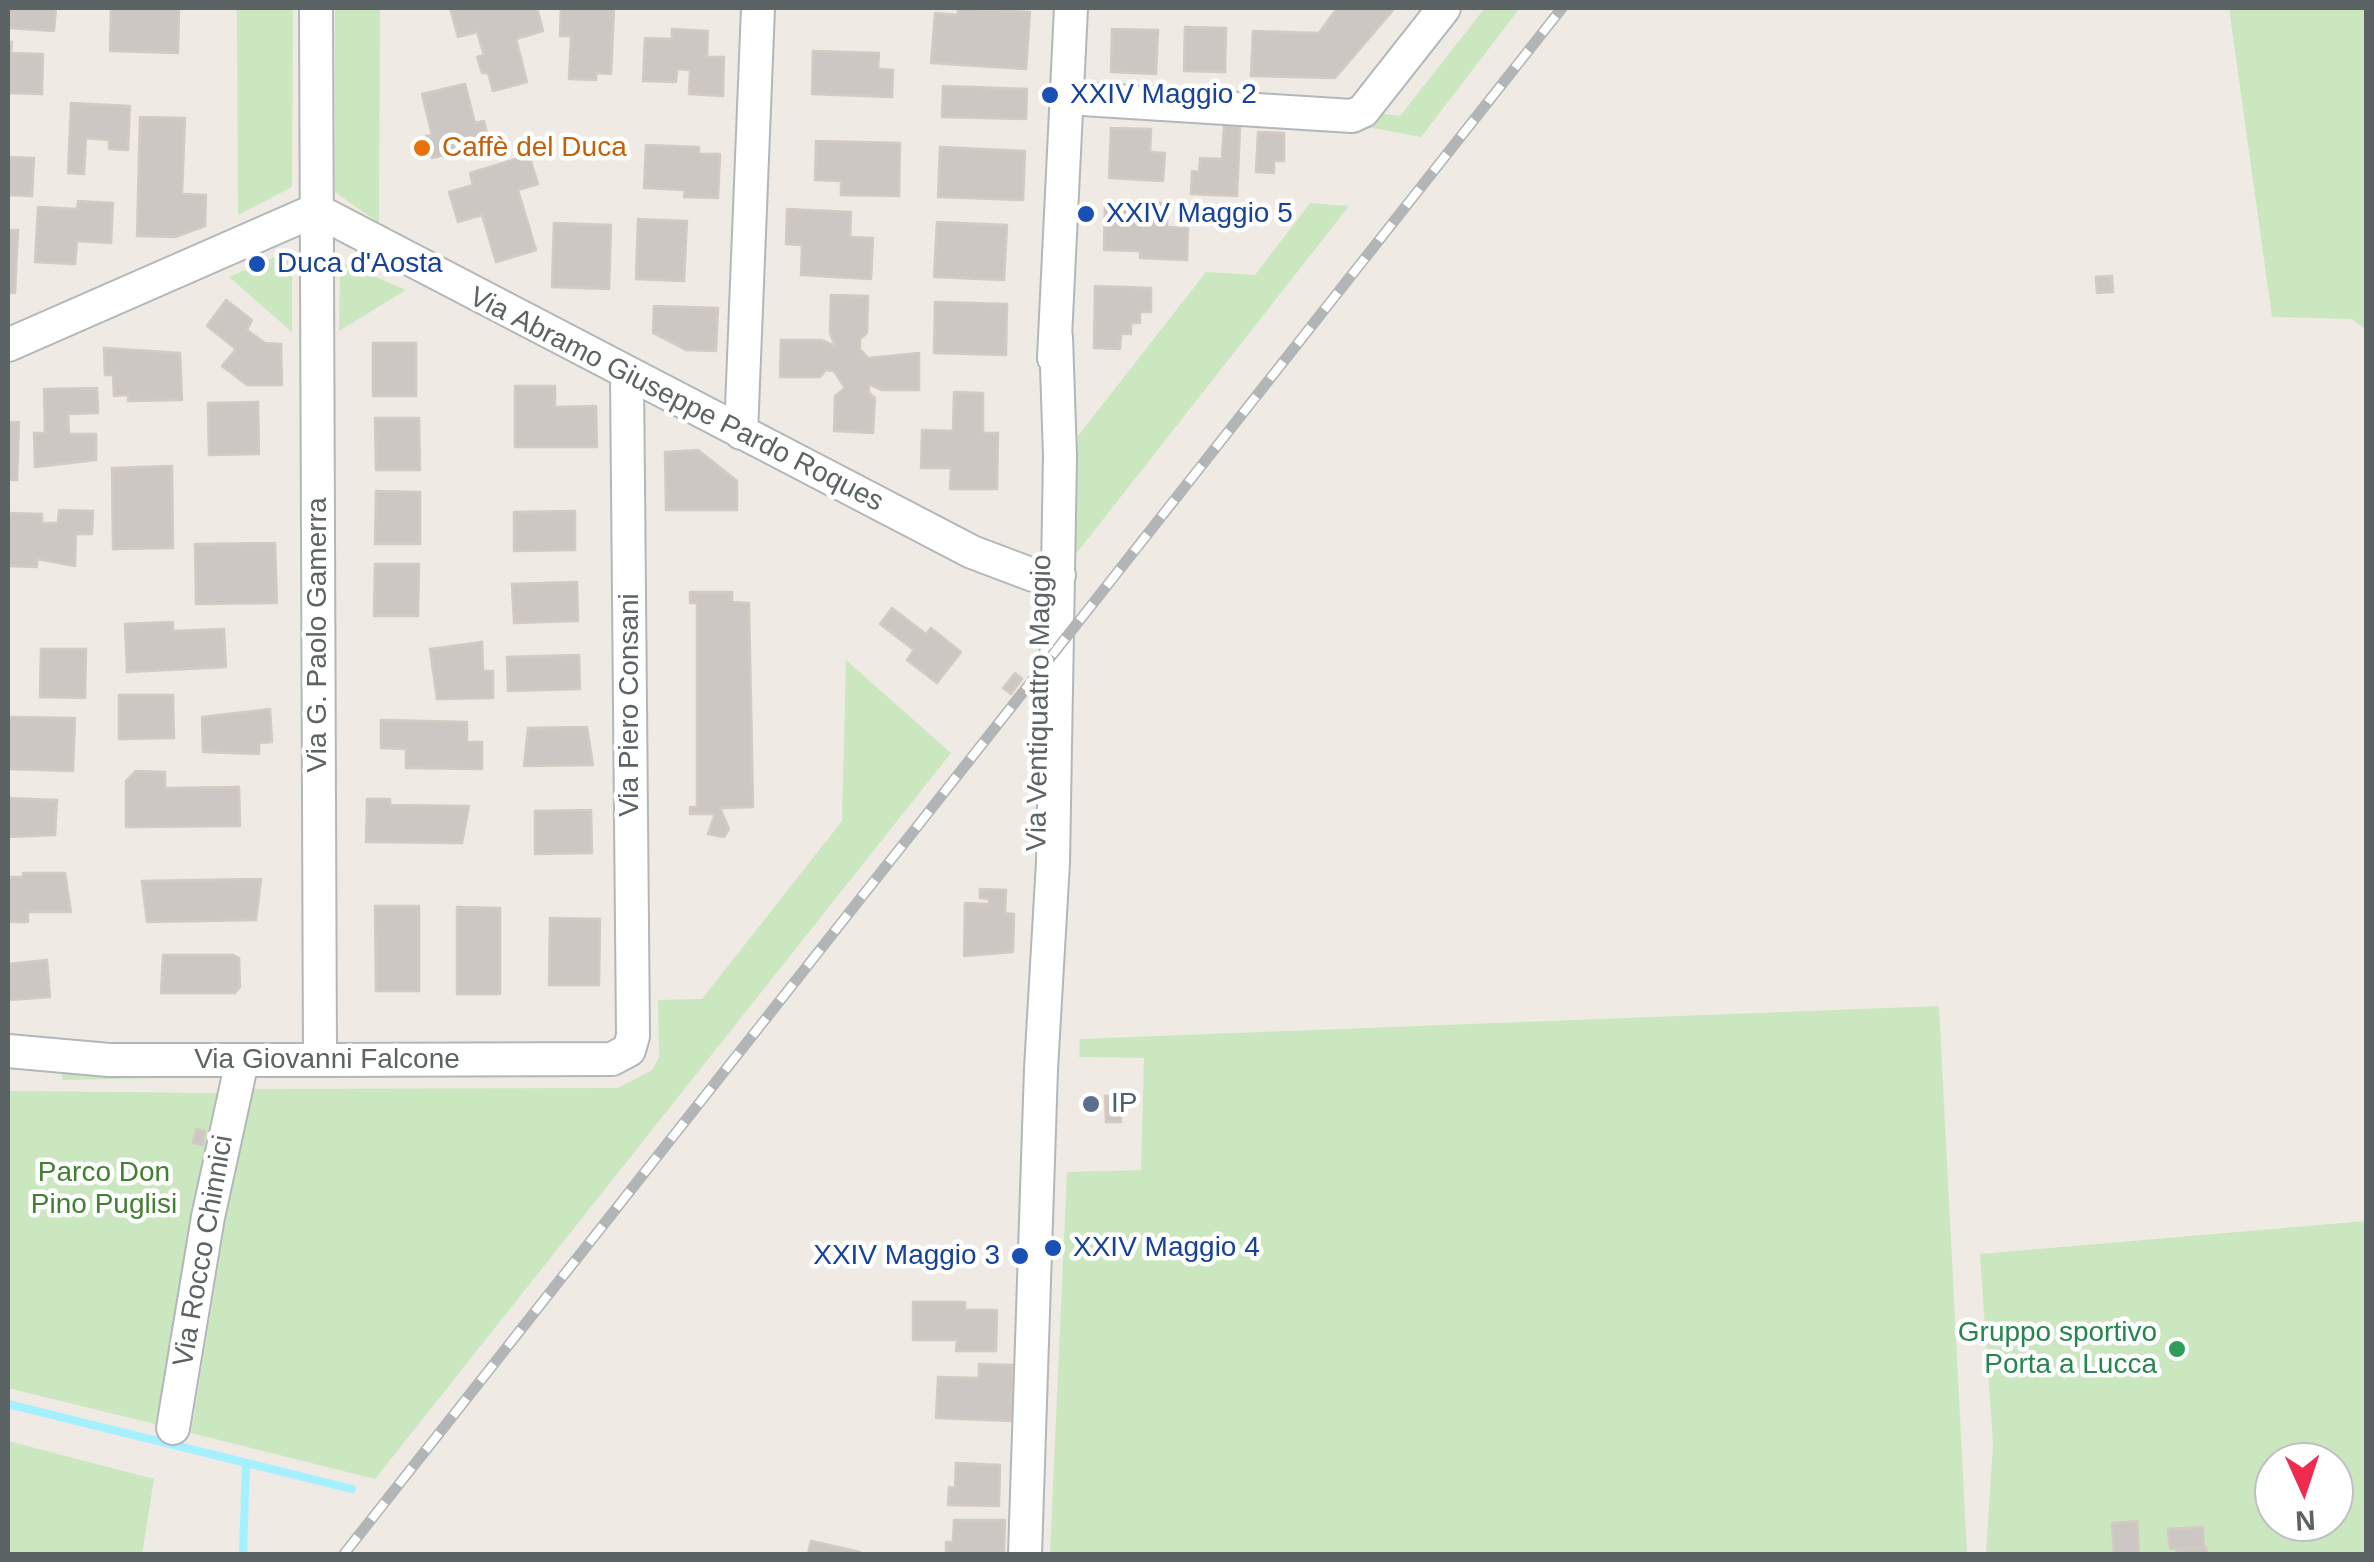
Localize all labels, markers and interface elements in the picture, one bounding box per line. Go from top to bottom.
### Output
place label: XXIV Maggio 2 [1070,78,1257,112]
marker: XXIV Maggio 2 [1039,84,1061,106]
place label: Caffè del Duca [442,131,627,165]
marker: Caffè del Duca [411,137,433,159]
place label: XXIV Maggio 5 [1106,197,1293,231]
marker: XXIV Maggio 5 [1075,203,1097,225]
place label: Duca d'Aosta [277,247,443,281]
marker: Duca d'Aosta [246,253,268,275]
street label: Via Abramo Giuseppe Pardo Roques [463,281,889,519]
street label: Via G. Paolo Gamerra [301,498,335,772]
street label: Via Ventiquattro Maggio [1021,554,1059,852]
street label: Via Piero Consani [613,593,647,817]
street label: Via Giovanni Falcone [194,1043,460,1077]
place label: IP [1111,1087,1137,1121]
marker: IP [1080,1093,1102,1115]
street label: Via Rocco Chinnici [167,1133,241,1369]
park label: Parco Don Pino Puglisi [31,1156,177,1222]
place label: XXIV Maggio 4 [1073,1231,1260,1265]
marker: XXIV Maggio 4 [1042,1237,1064,1259]
place label: XXIV Maggio 3 [813,1239,1000,1273]
marker: XXIV Maggio 3 [1009,1245,1031,1267]
place label: Gruppo sportivo Porta a Lucca [1958,1316,2157,1382]
marker: Gruppo sportivo Porta a Lucca [2166,1338,2188,1360]
north arrow [2254,1442,2354,1542]
text: N [2295,1504,2316,1536]

